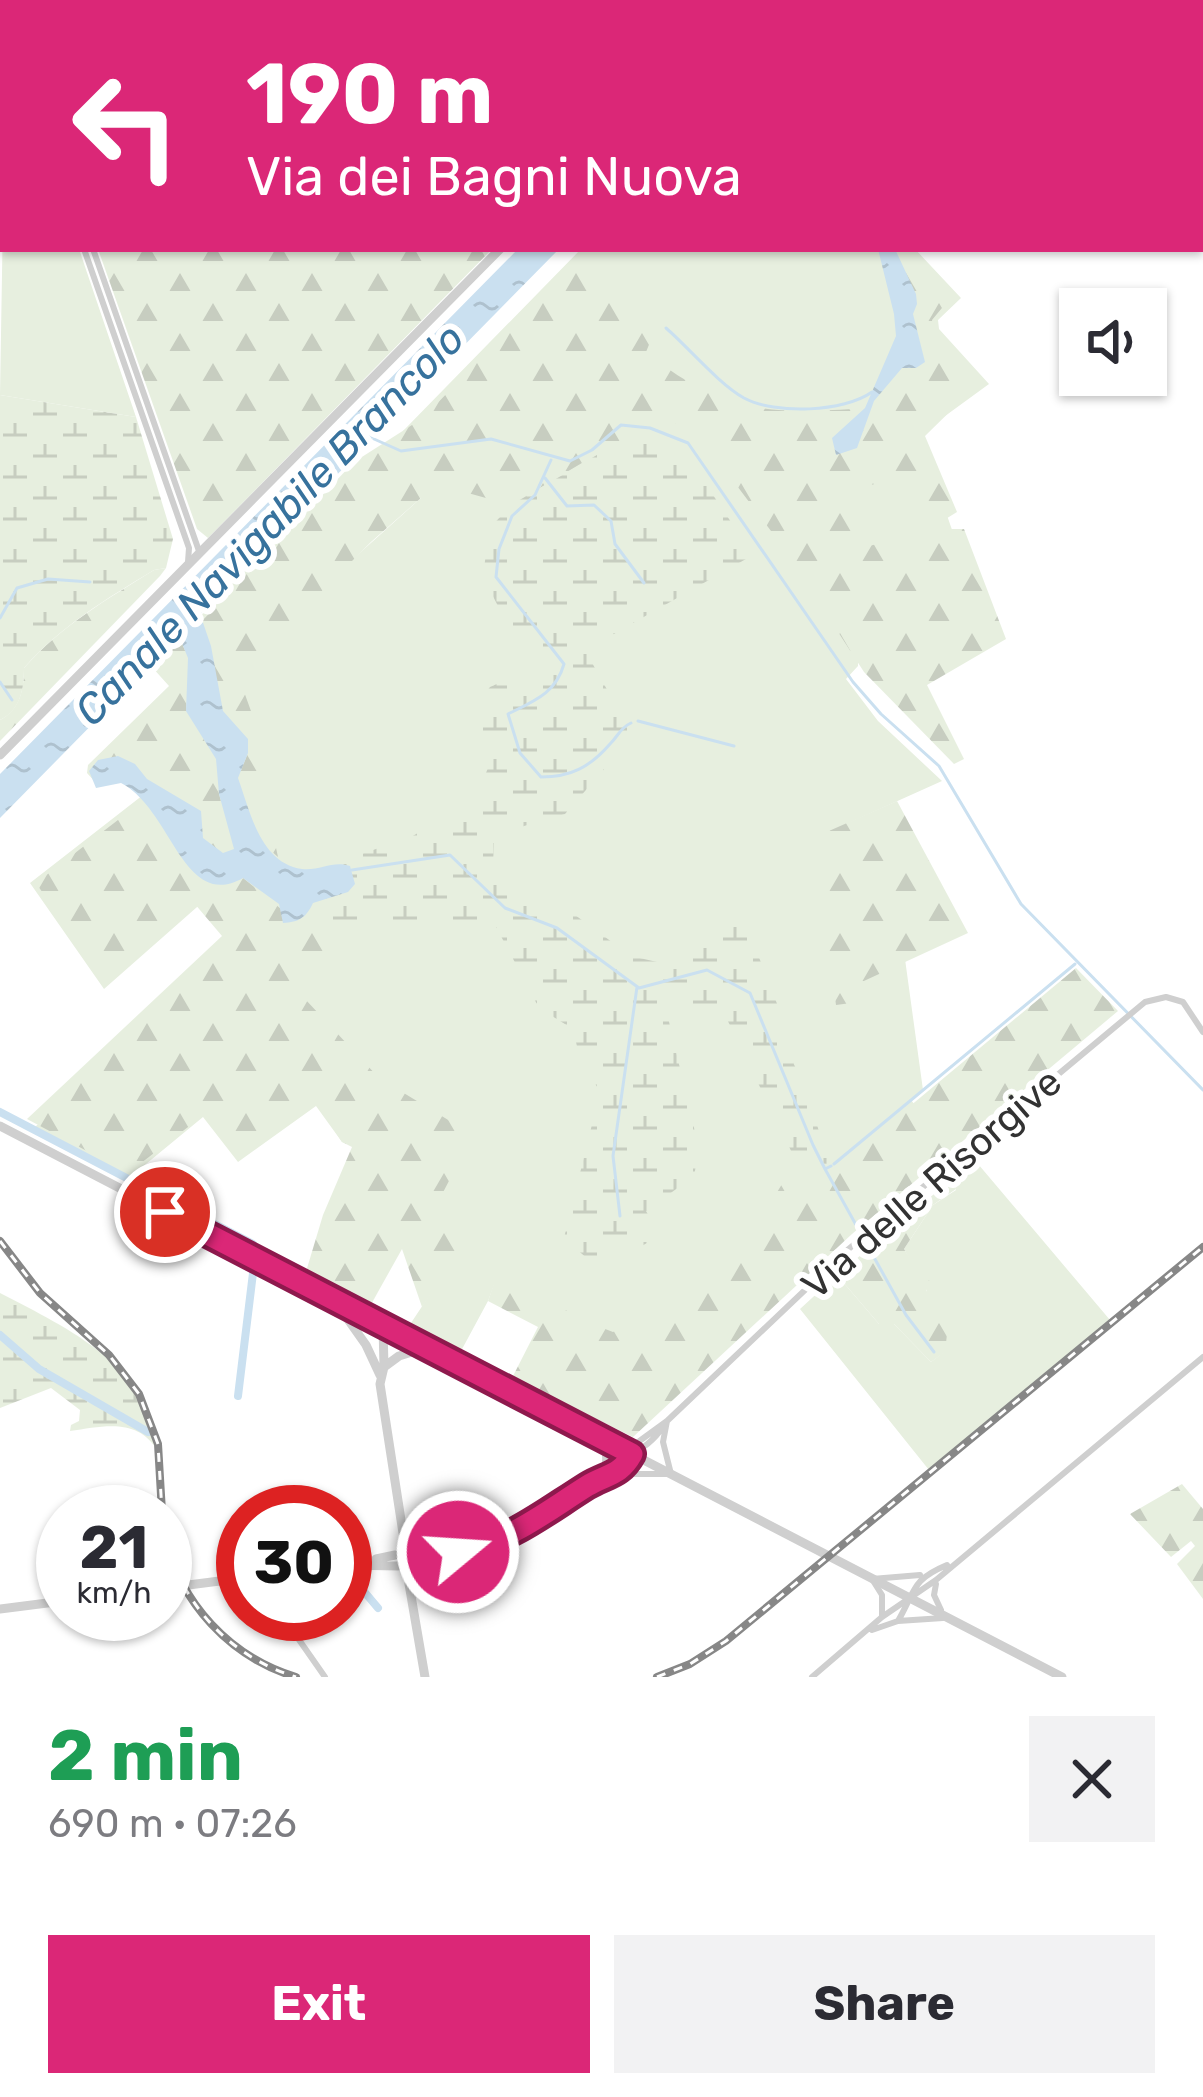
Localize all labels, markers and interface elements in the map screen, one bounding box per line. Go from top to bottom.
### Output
text: 190 m [246,44,494,144]
icon: left [48,48,204,204]
text: Via dei Bagni Nuova [246,145,742,209]
map controls [1059,288,1167,396]
button: sound [1059,288,1167,396]
water label: Canale Navigabile Brancolo [65,314,475,736]
street label: Via delle Risorgive [793,1059,1071,1309]
pin [114,1161,216,1263]
icon: arrive [132,1179,198,1245]
speed limit sign: 30 [216,1485,372,1641]
position arrow [395,1489,521,1615]
text: 21 [80,1512,148,1583]
text: km/h [77,1575,151,1611]
text: 2 min [48,1713,243,1798]
button: close [1029,1716,1155,1842]
text: 690 m · 07:26 [48,1801,297,1847]
button: Exit [48,1935,590,2073]
button: Share [614,1935,1155,2073]

